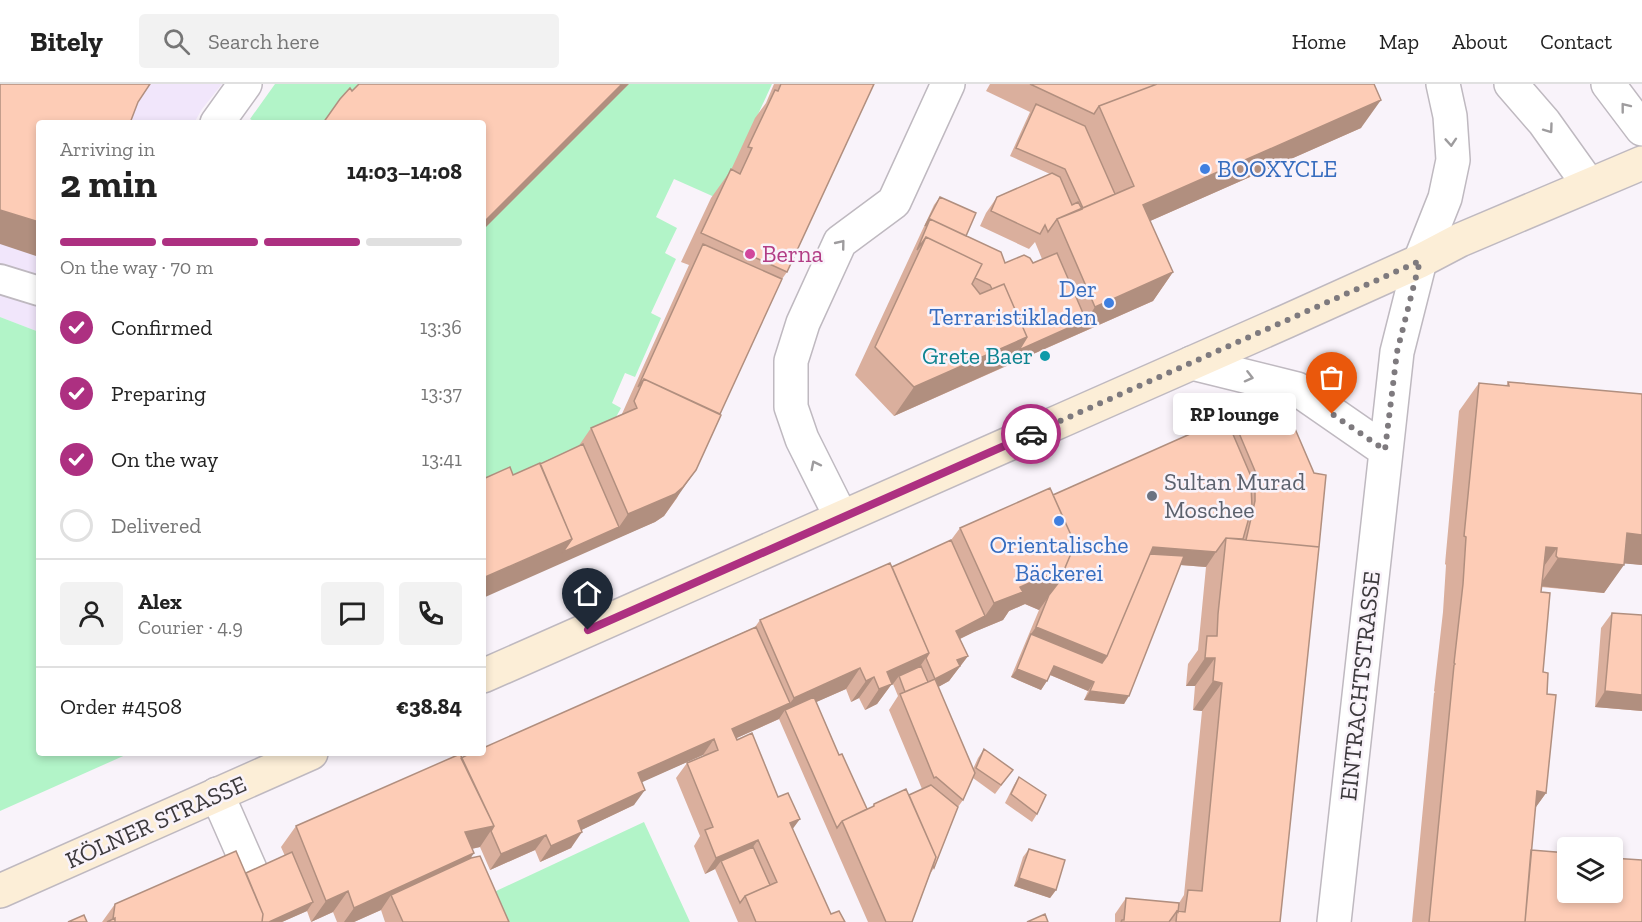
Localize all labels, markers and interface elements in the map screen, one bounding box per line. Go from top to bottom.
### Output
search box [139,14,559,68]
text: Bitely [30,25,103,58]
icon: search [160,25,193,58]
text: Search here [208,28,319,55]
text: Home [1292,29,1346,54]
text: Map [1379,29,1419,54]
text: About [1452,29,1507,54]
text: Contact [1540,29,1612,54]
one-way arrow [1621,102,1632,113]
one-way arrow [1542,122,1553,133]
text: Arriving in [60,137,155,161]
one-way arrow [1445,137,1458,146]
place label: BOOXYCLE [1217,154,1337,183]
text: 14:03–14:08 [347,158,462,185]
text: 2 min [60,160,157,207]
marker: BOOXYCLE [1198,162,1212,176]
place label: Berna [762,239,824,268]
one-way arrow [834,240,845,251]
marker: Berna [743,247,757,261]
text: On the way · 70 m [60,255,213,279]
place label: Der Terraristikladen [929,274,1097,331]
marker: Der Terraristikladen [1102,296,1116,310]
icon: check [60,311,93,344]
text: Confirmed [111,314,212,341]
text: 13:36 [420,315,462,339]
place label: Grete Baer [922,341,1033,370]
marker: Grete Baer [1038,349,1052,363]
pin [1306,352,1357,414]
icon: bag [1315,361,1348,394]
one-way arrow [1244,369,1254,382]
icon: check [60,377,93,410]
text: Preparing [111,380,206,407]
text: 13:37 [421,381,462,405]
callout: RP lounge [1173,393,1296,435]
text: RP lounge [1190,402,1279,426]
courier [1001,404,1061,464]
icon: car [1015,418,1048,451]
icon: check [60,443,93,476]
text: On the way [111,446,218,473]
text: 13:41 [422,447,462,471]
one-way arrow [811,460,822,471]
place label: Sultan Murad Moschee [1164,467,1305,524]
marker: Sultan Murad Moschee [1145,489,1159,503]
text: Delivered [111,512,201,539]
marker: Orientalische Bäckerei [1052,514,1066,528]
place label: Orientalische Bäckerei [989,530,1129,587]
pin [562,568,613,630]
street label: EINTRACHTSTRASSE [1333,570,1386,802]
icon: home [571,577,604,610]
button: person [60,582,123,645]
button: chat [321,582,384,645]
button: phone [399,582,462,645]
text: Alex [138,588,182,615]
text: Courier · 4.9 [138,615,243,639]
text: Order #4508 [60,693,182,720]
text: €38.84 [396,693,462,720]
street label: KÖLNER STRASSE [61,769,251,874]
map controls [1557,837,1623,903]
button: layers [1557,837,1623,903]

